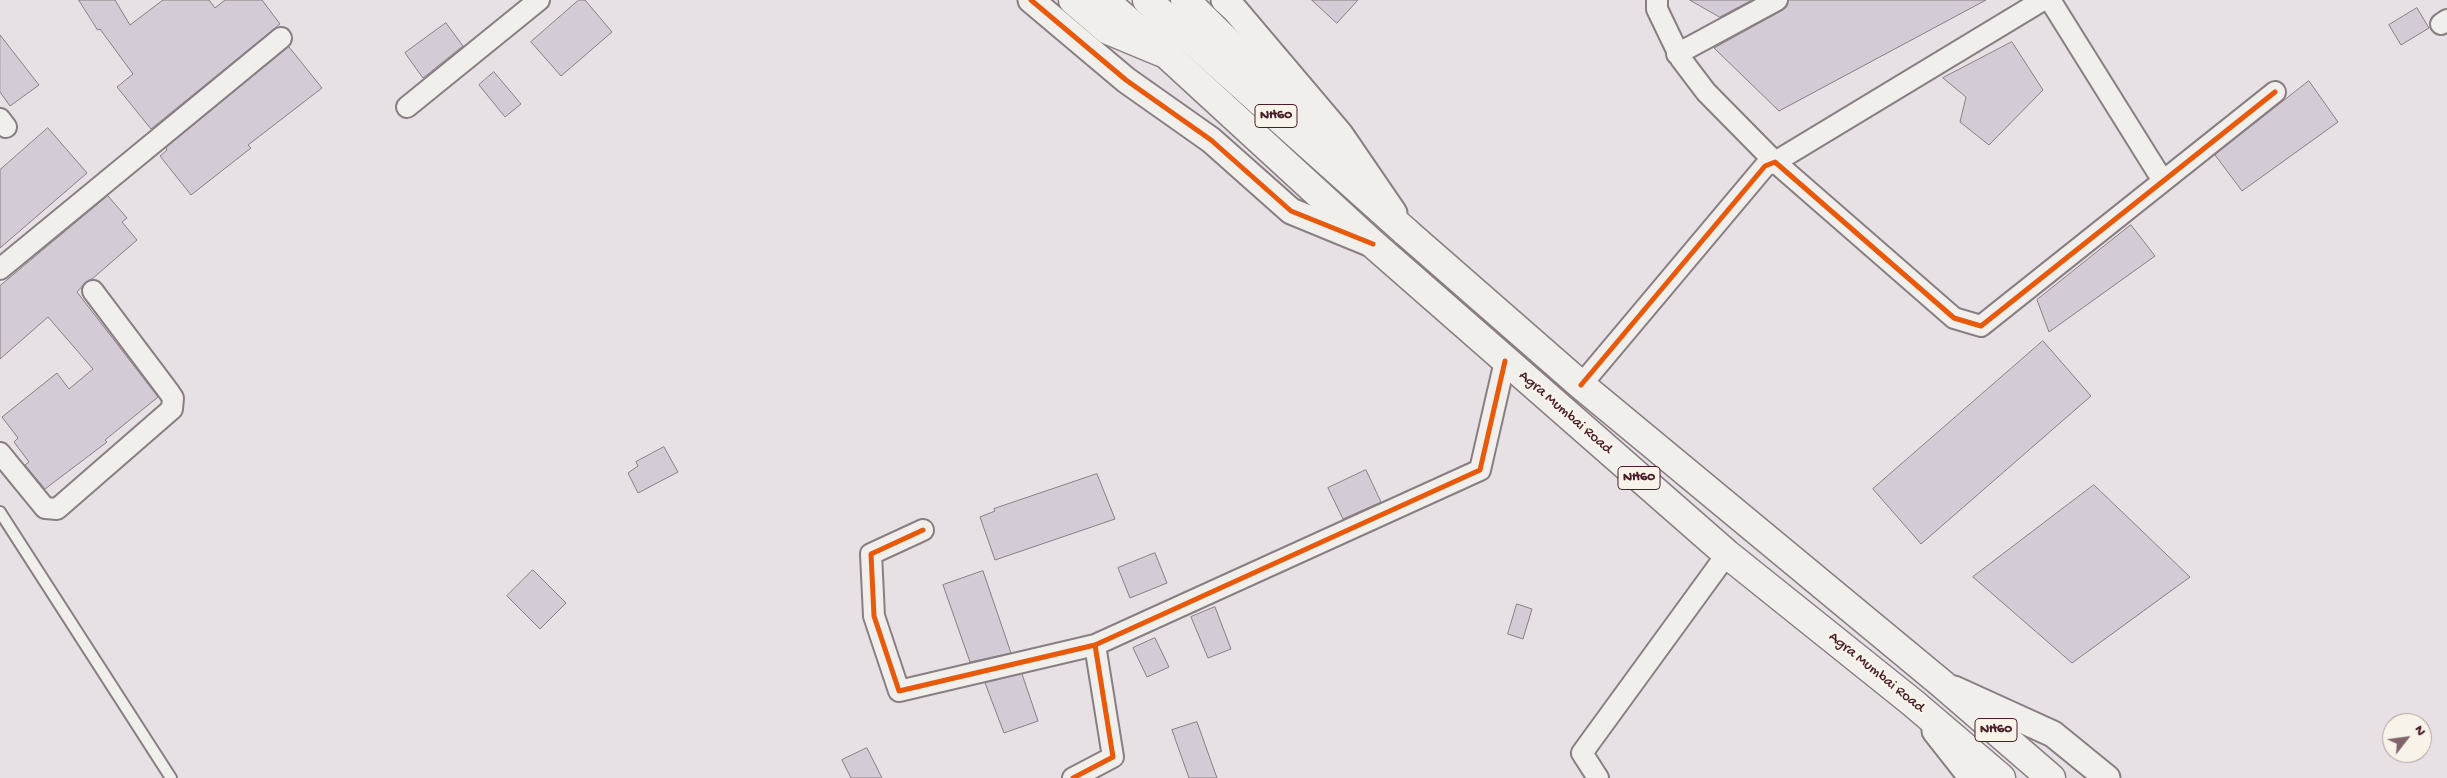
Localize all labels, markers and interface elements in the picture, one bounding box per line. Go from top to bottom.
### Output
road number: NH60 [1255,104,1297,128]
street label: Agra Mumbai Road [1514,367,1616,459]
road number: NH60 [1618,466,1660,489]
street label: Agra Mumbai Road [1824,629,1928,717]
north arrow [2382,713,2432,763]
road number: NH60 [1975,718,2017,742]
text: N [2410,723,2429,739]

